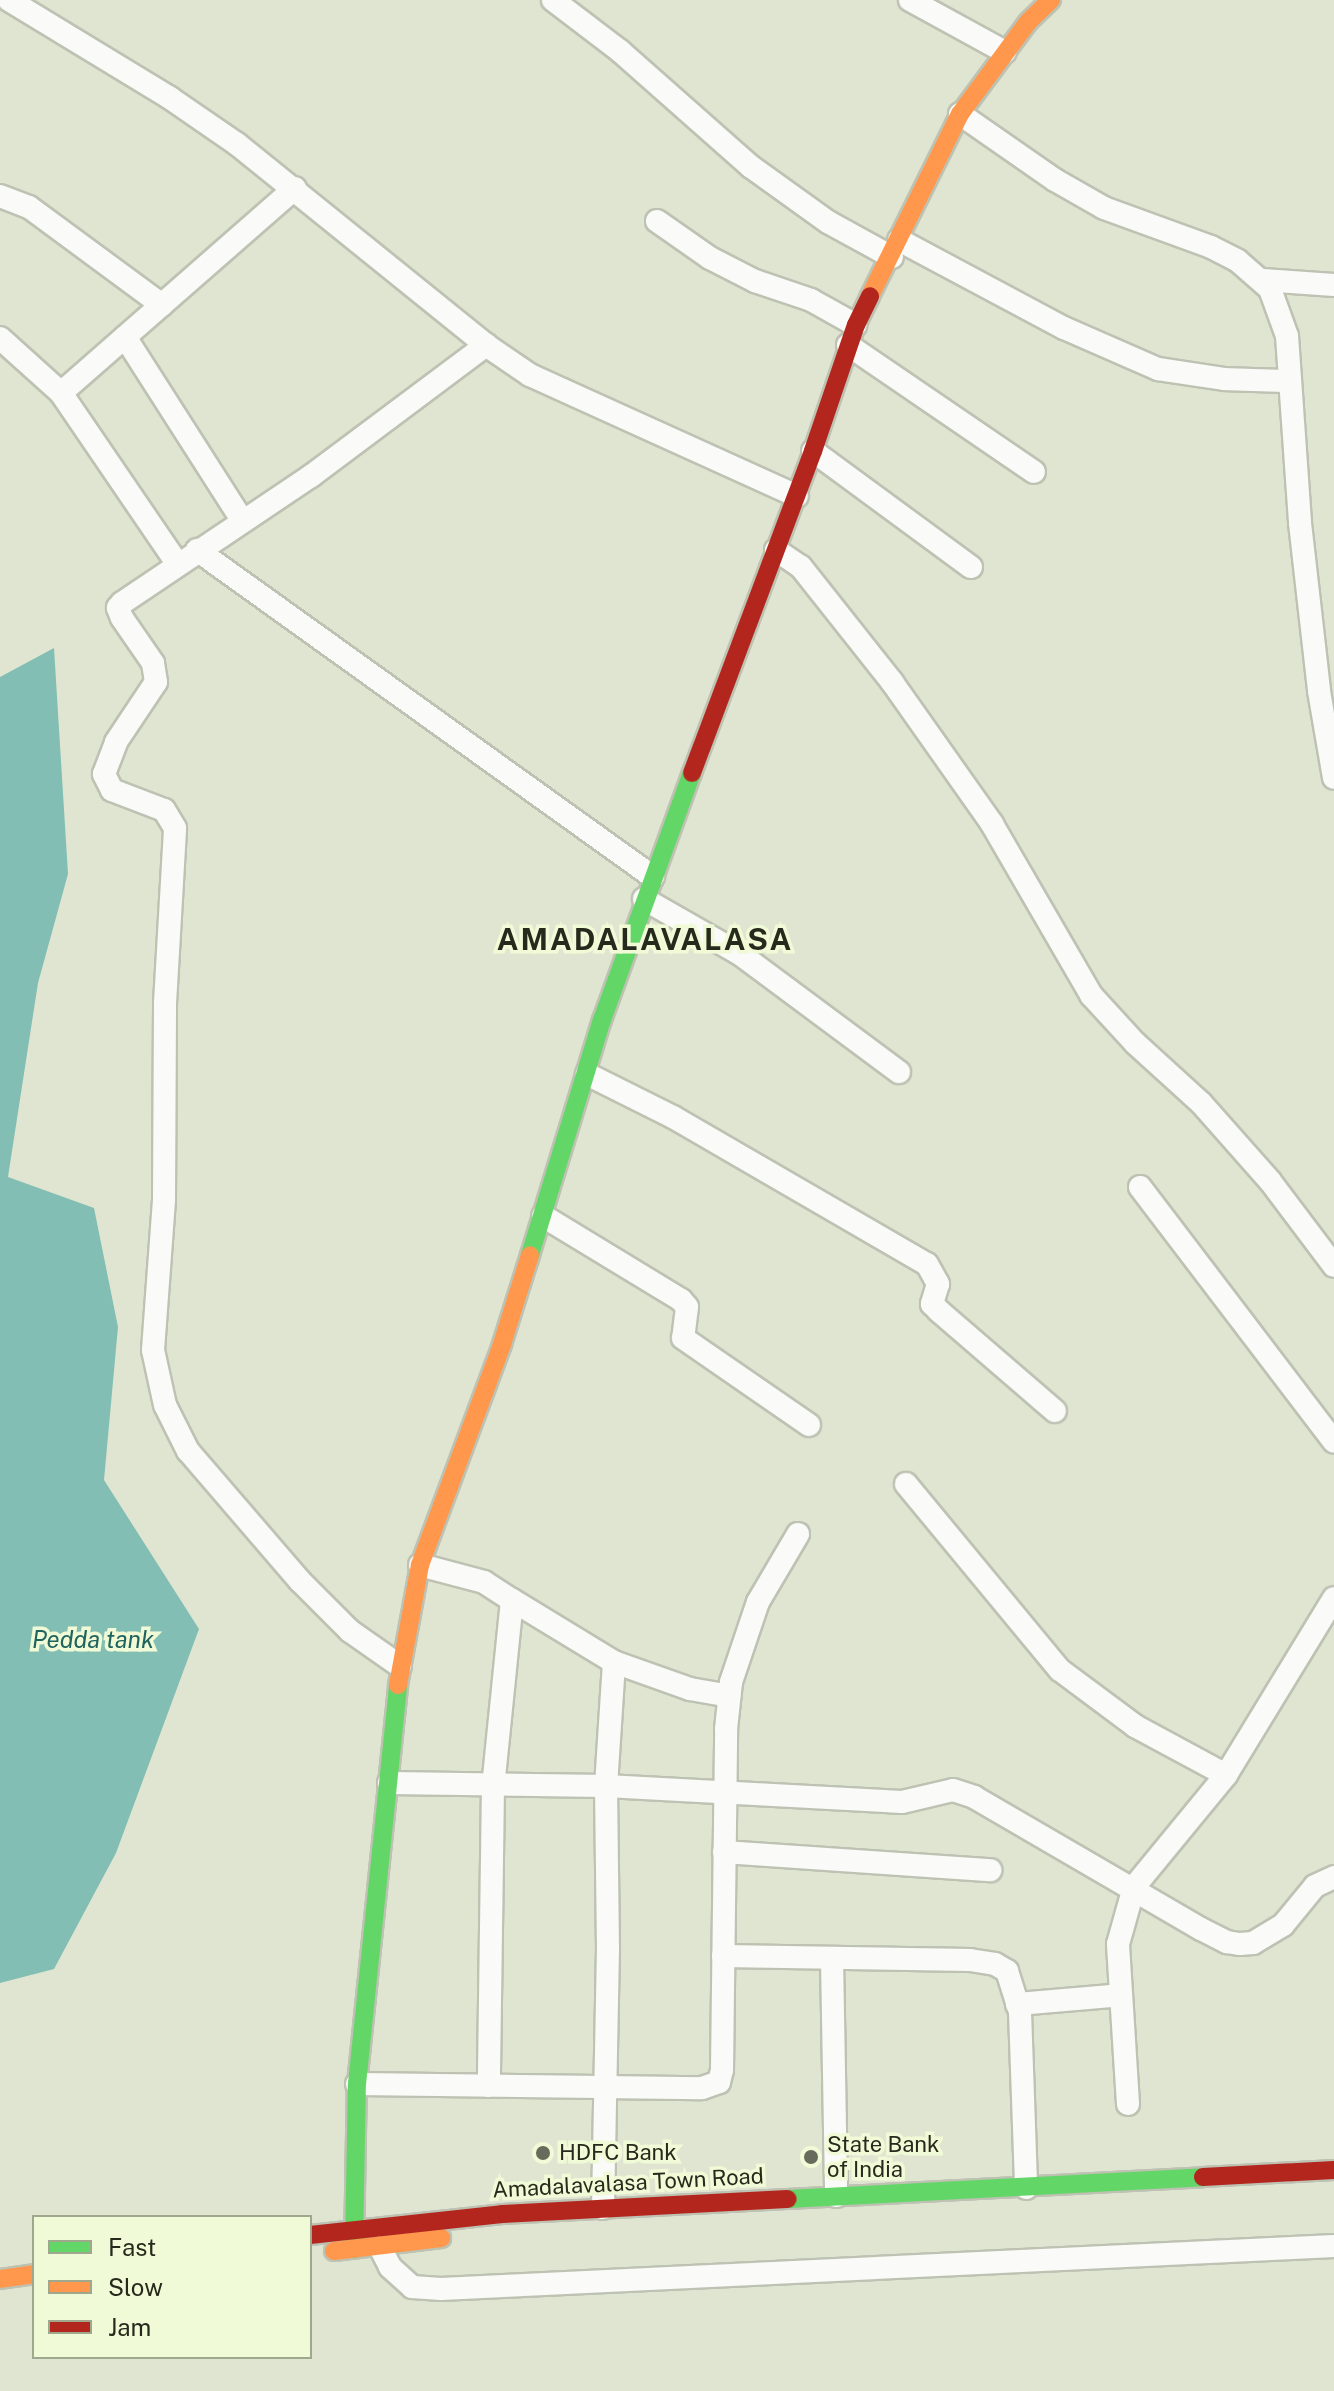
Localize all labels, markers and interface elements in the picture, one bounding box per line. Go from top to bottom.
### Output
district label: AMADALAVALASA [497,921,793,957]
water label: Pedda tank [32,1626,154,1654]
place label: State Bank of India [827,2131,940,2182]
place label: HDFC Bank [559,2140,677,2166]
marker: HDFC Bank [534,2144,552,2162]
marker: State Bank of India [802,2148,820,2166]
street label: Amadalavalasa Town Road [492,2163,764,2203]
legend [32,2215,312,2359]
text: Fast [108,2233,156,2261]
text: Slow [108,2273,163,2301]
text: Jam [108,2313,151,2341]

